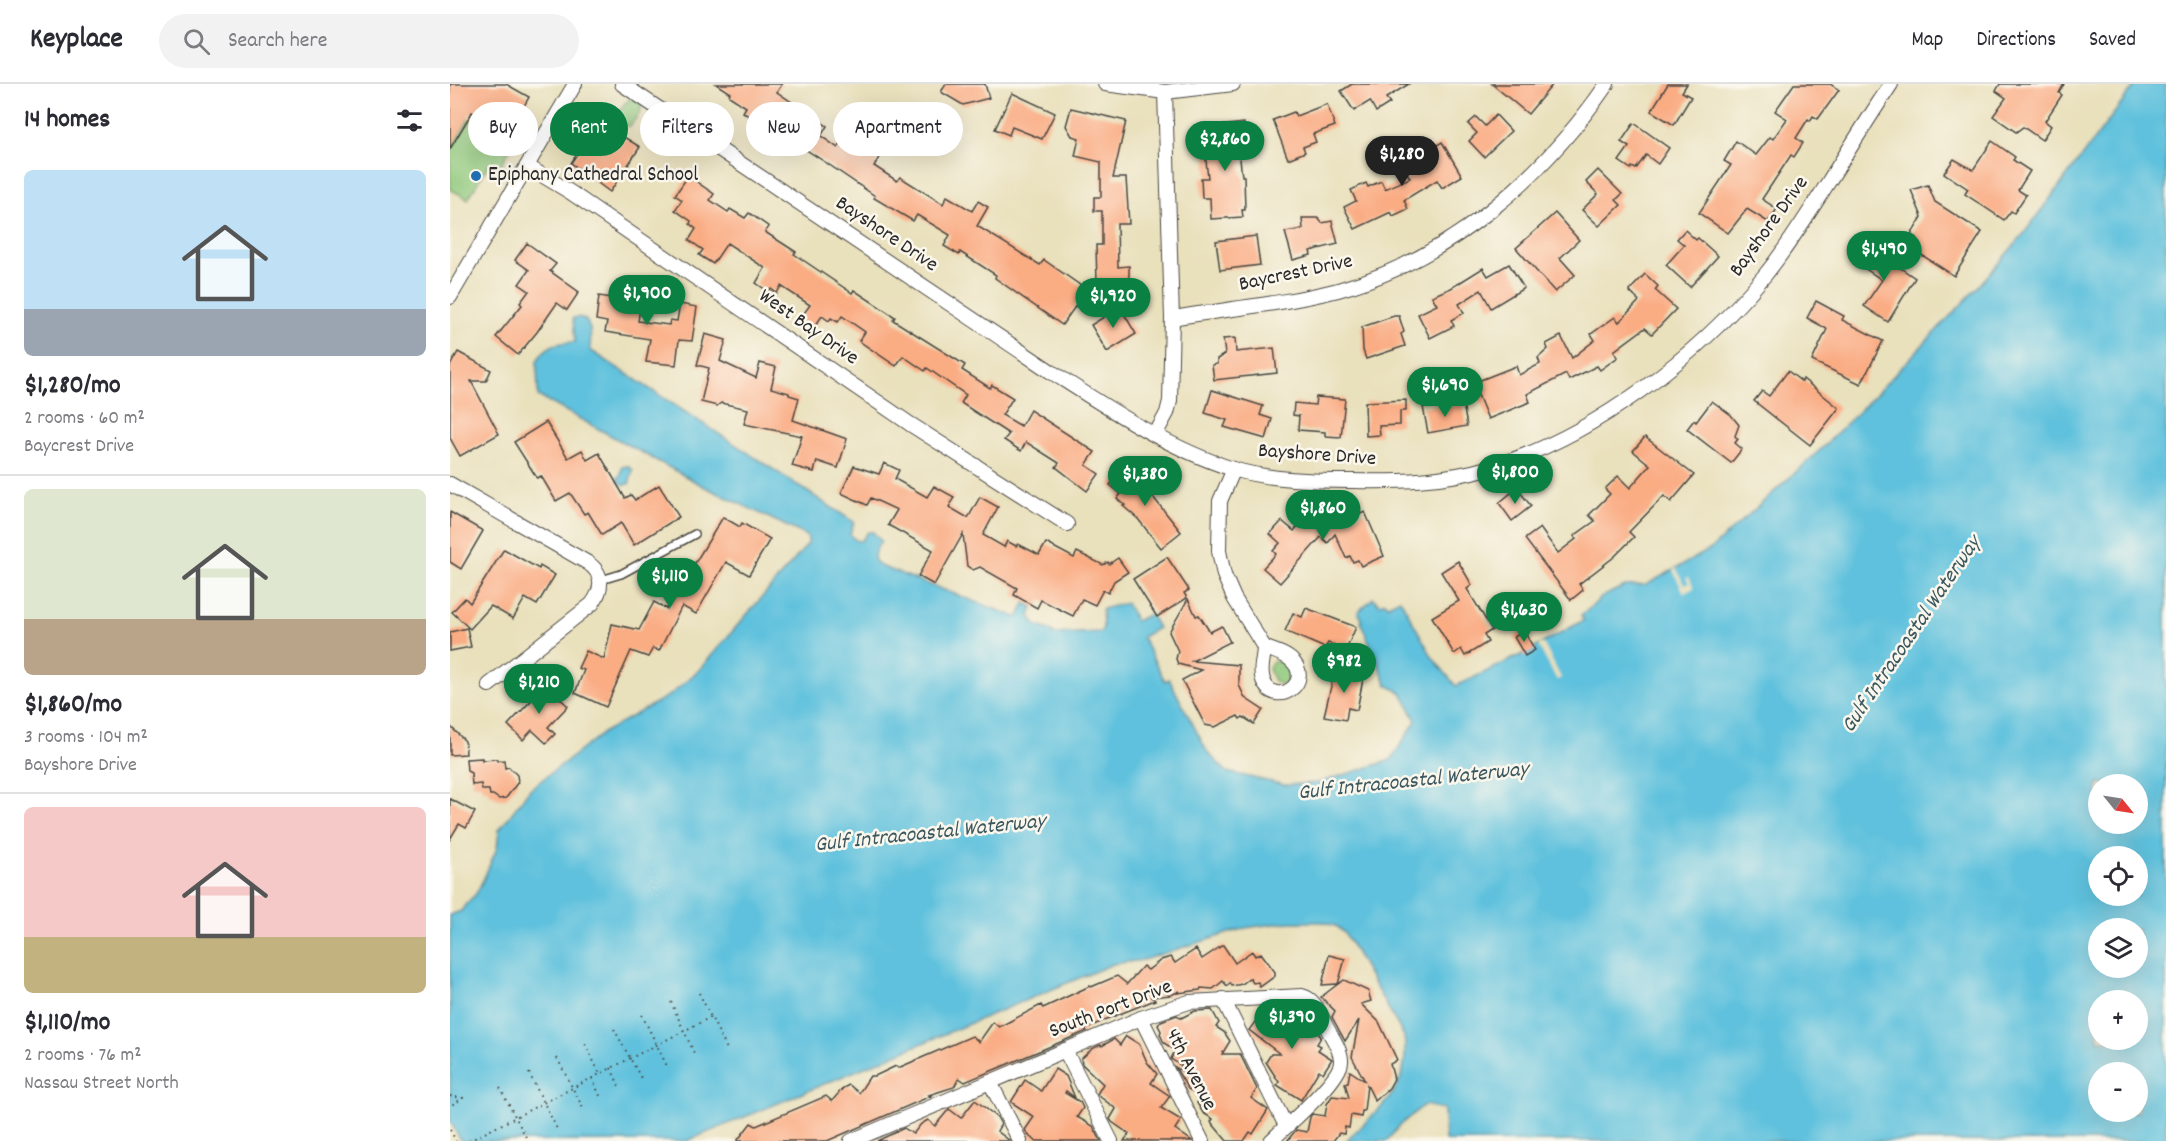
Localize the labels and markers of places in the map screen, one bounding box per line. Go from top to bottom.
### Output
pin: $2,860 [1176,121,1274,172]
pin: $1,280 [1353,136,1451,187]
place label: Epiphany Cathedral School [488,161,698,191]
marker: Epiphany Cathedral School [469,169,483,183]
pin: $1,490 [1835,231,1933,282]
pin: $1,900 [598,275,696,326]
pin: $1,920 [1064,278,1162,329]
pin: $1,690 [1396,367,1494,418]
pin: $1,800 [1466,454,1564,505]
pin: $1,380 [1096,456,1194,507]
pin: $1,860 [1274,490,1372,541]
pin: $1,110 [621,558,719,609]
pin: $1,630 [1475,592,1573,643]
pin: $982 [1308,643,1380,694]
pin: $1,210 [490,664,588,715]
pin: $1,390 [1243,999,1341,1050]

